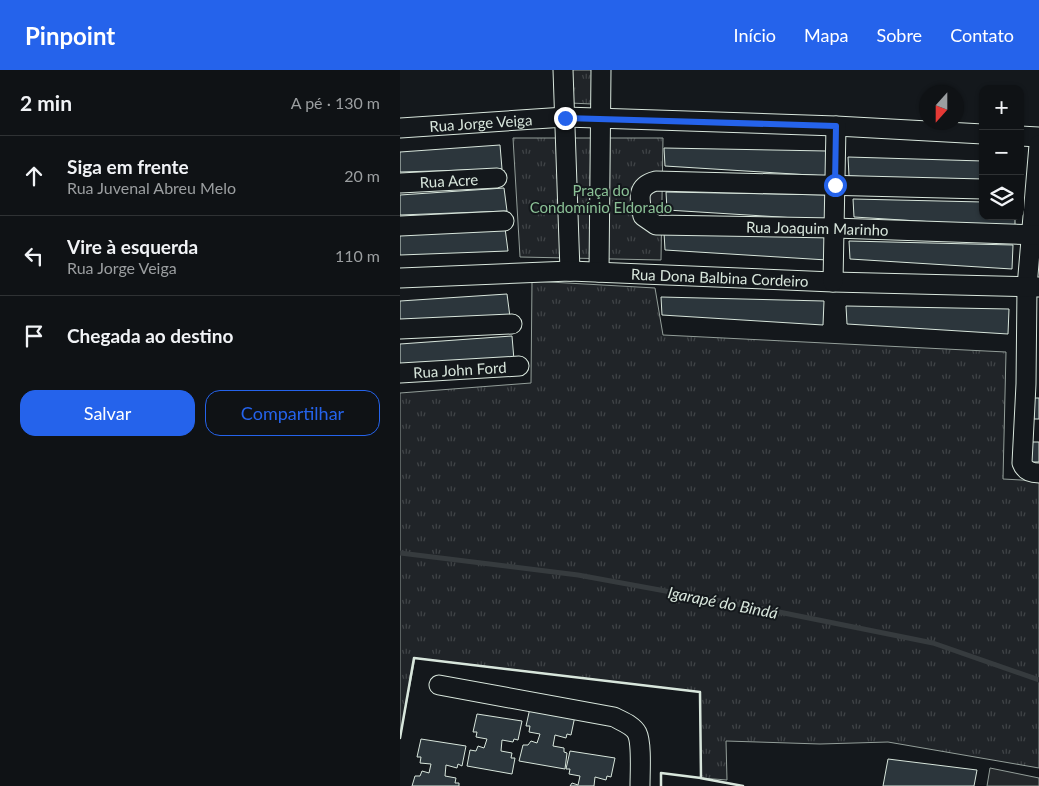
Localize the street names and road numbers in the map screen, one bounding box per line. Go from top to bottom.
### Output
street label: Rua Jorge Veiga [429,110,533,135]
street label: Rua Acre [419,170,479,191]
street label: Rua Joaquim Marinho [746,218,889,239]
street label: Rua Dona Balbina Cordeiro [631,265,809,290]
street label: Rua John Ford [413,358,507,381]

